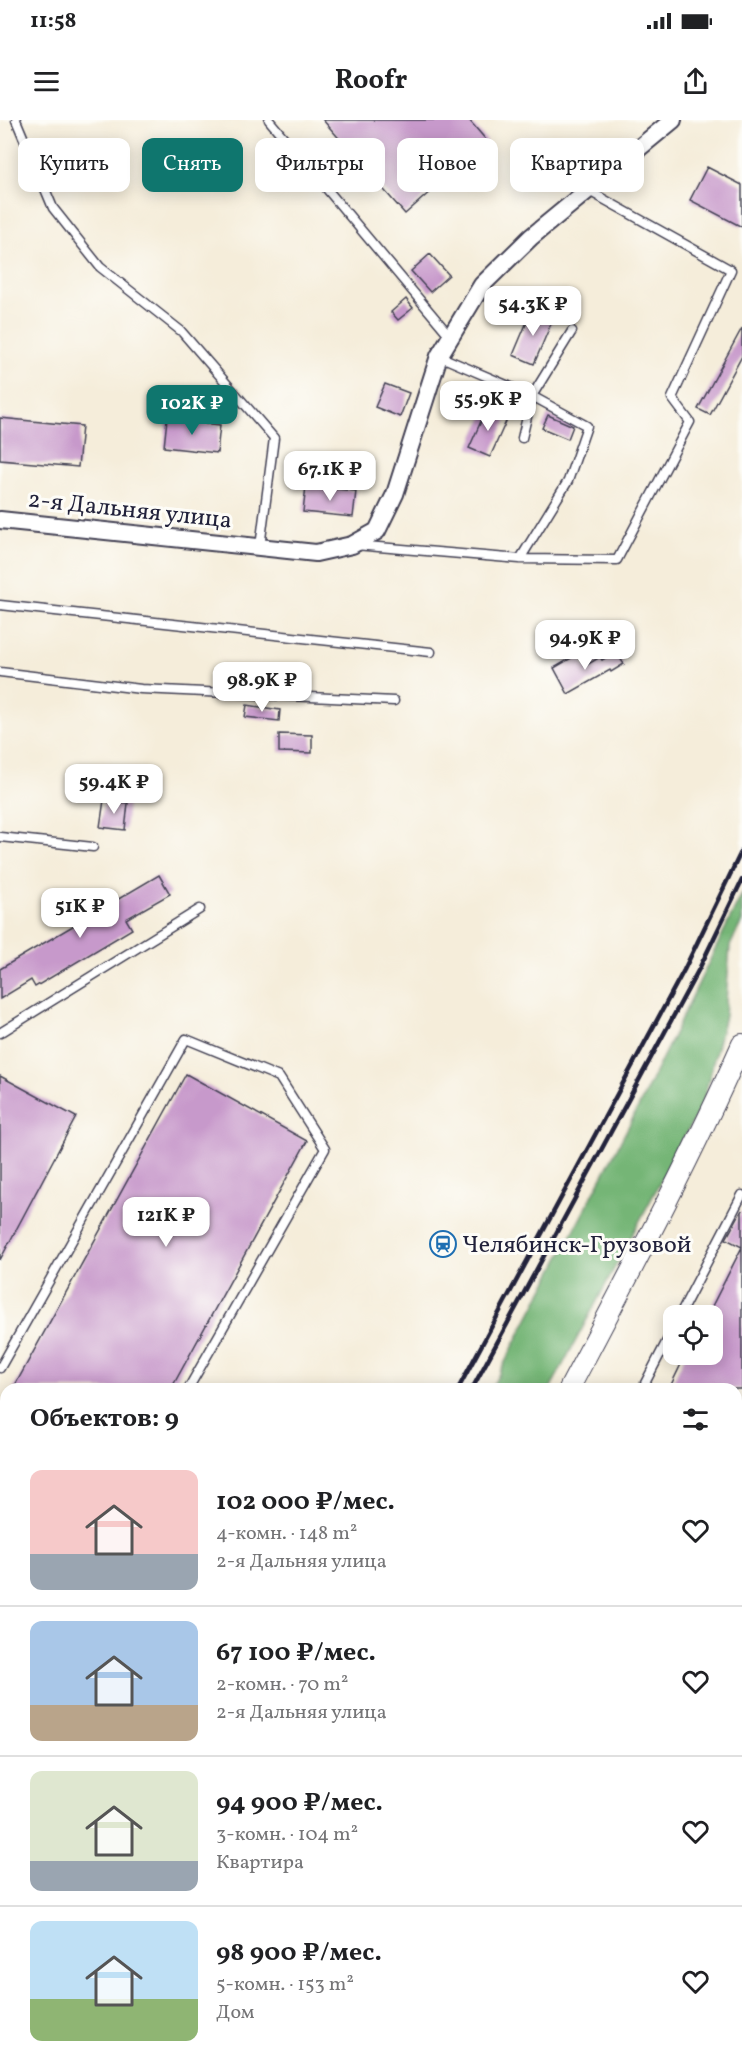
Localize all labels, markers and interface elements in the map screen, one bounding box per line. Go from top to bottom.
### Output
text: 11:58 [30,6,77,37]
text: Roofr [335,62,407,100]
icon: menu [30,65,63,98]
icon: share [679,65,712,98]
chip: Купить [18,138,130,192]
chip: Снять [142,138,243,192]
chip: Фильтры [255,138,385,192]
chip: Новое [397,138,498,192]
chip: Квартира [510,138,644,192]
pin: 54.3K ₽ [478,286,588,337]
text: 54.3K ₽ [498,291,568,319]
pin: 55.9K ₽ [433,381,543,432]
pin: 102K ₽ [143,385,241,436]
text: 55.9K ₽ [454,386,522,414]
text: 102K ₽ [161,390,223,418]
pin: 67.1K ₽ [275,451,385,502]
text: 67.1K ₽ [298,456,362,484]
street label: 2-я Дальняя улица [26,483,233,539]
pin: 94.9K ₽ [530,620,640,671]
text: 94.9K ₽ [549,625,621,653]
pin: 98.9K ₽ [207,662,317,713]
text: 98.9K ₽ [227,667,297,695]
pin: 59.4K ₽ [59,764,169,815]
text: 59.4K ₽ [79,769,149,797]
pin: 51K ₽ [38,888,122,939]
text: 51K ₽ [55,893,105,921]
pin: 121K ₽ [117,1197,215,1248]
text: 121K ₽ [137,1202,195,1230]
station icon: Челябинск-Грузовой [428,1229,458,1259]
place label: Челябинск-Грузовой [462,1229,691,1263]
map controls [663,1305,723,1365]
button: locate [663,1305,723,1365]
text: Объектов: 9 [30,1401,179,1437]
icon: filters [679,1403,712,1436]
text: 102 000 ₽/мес. [216,1484,395,1520]
icon: home [78,1494,150,1566]
icon: heart [679,1514,712,1547]
text: 4-комн. · 148 m² [216,1520,357,1548]
text: 2-я Дальняя улица [216,1548,387,1576]
text: 67 100 ₽/мес. [216,1635,376,1671]
icon: home [78,1645,150,1717]
icon: heart [679,1665,712,1698]
text: 2-комн. · 70 m² [216,1671,348,1699]
text: 2-я Дальняя улица [216,1699,387,1727]
text: 94 900 ₽/мес. [216,1785,383,1821]
icon: home [78,1795,150,1867]
icon: heart [679,1815,712,1848]
text: 3-комн. · 104 m² [216,1821,358,1849]
text: Квартира [216,1849,304,1877]
text: 98 900 ₽/мес. [216,1935,382,1971]
icon: home [78,1945,150,2017]
icon: heart [679,1965,712,1998]
text: 5-комн. · 153 m² [216,1971,354,1999]
text: Дом [216,1999,255,2027]

